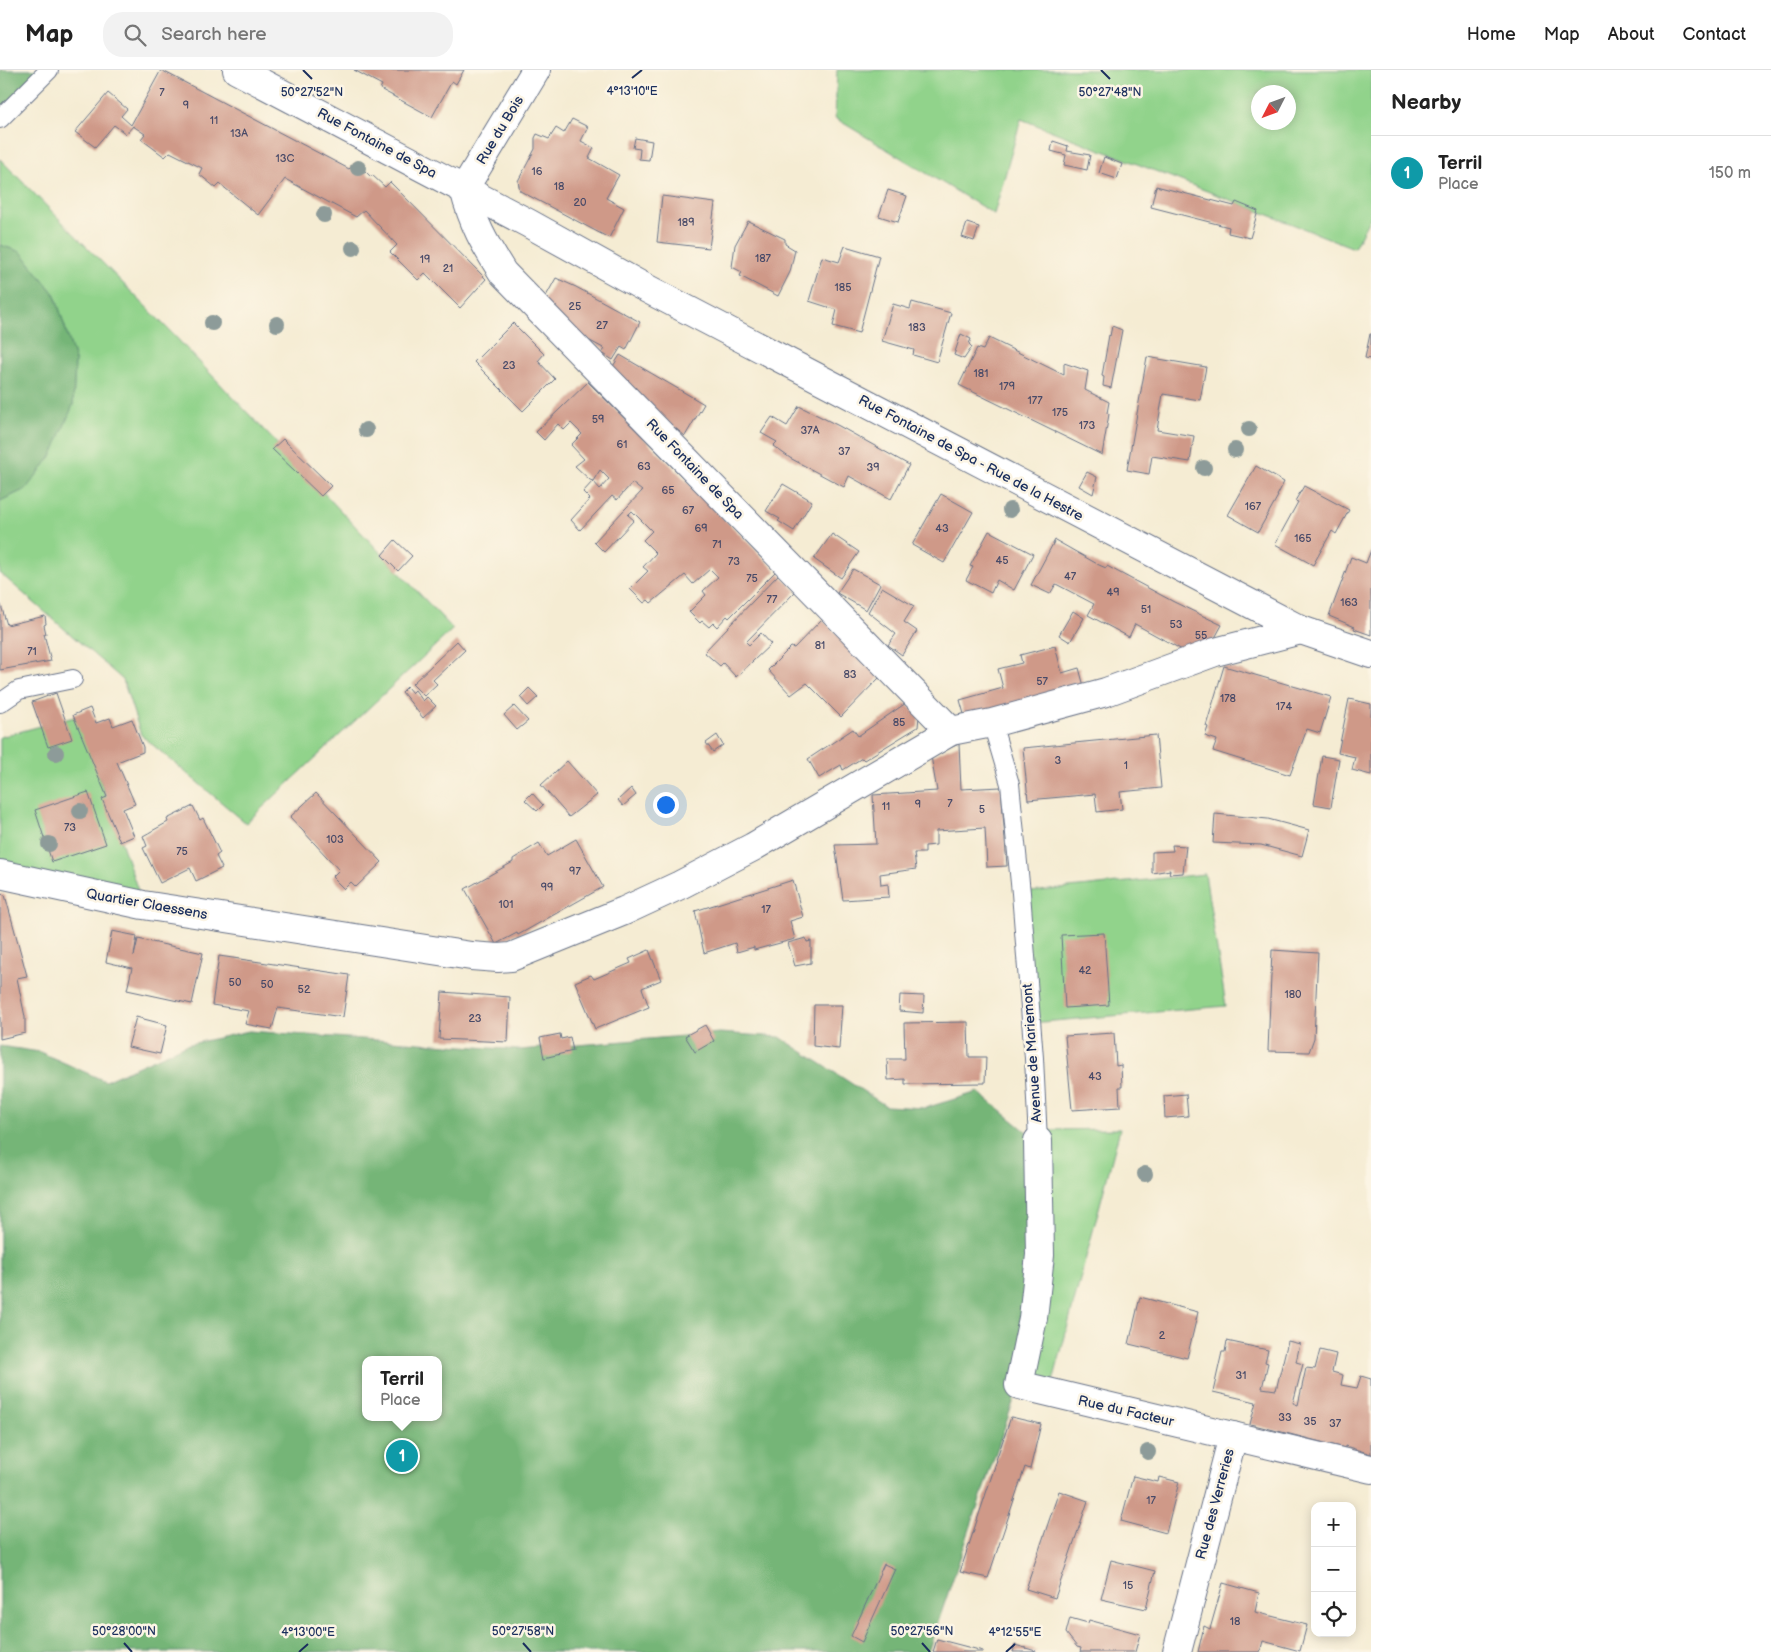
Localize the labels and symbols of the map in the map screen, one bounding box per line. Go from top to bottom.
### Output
text: 4°13'10"E [606,84,658,99]
text: 50°27'52"N [281,85,343,100]
text: 50°27'48"N [1079,85,1141,100]
north arrow [1251,85,1296,130]
house number: 7 [159,86,165,99]
street label: Rue du Bois [473,92,527,167]
house number: 9 [183,99,189,112]
street label: Rue Fontaine de Spa [314,104,440,182]
house number: 11 [210,114,218,127]
house number: 13A [230,127,248,140]
house number: 13C [276,152,295,165]
house number: 16 [532,165,543,178]
house number: 18 [554,180,564,193]
house number: 20 [574,196,587,209]
house number: 189 [677,216,695,229]
house number: 187 [755,252,772,265]
house number: 19 [420,253,430,266]
house number: 21 [443,262,453,275]
house number: 185 [835,281,851,294]
house number: 25 [569,300,581,313]
house number: 27 [596,319,609,332]
house number: 183 [908,321,926,334]
house number: 23 [502,359,516,372]
house number: 181 [974,367,988,380]
house number: 179 [999,380,1015,393]
street label: Rue Fontaine de Spa - Rue de la Hestre [856,391,1086,525]
house number: 177 [1027,394,1043,407]
house number: 175 [1052,406,1068,419]
house number: 59 [592,413,604,426]
street label: Rue Fontaine de Spa [643,415,747,523]
house number: 173 [1079,419,1095,432]
house number: 37A [801,424,820,437]
house number: 61 [617,438,627,451]
house number: 37 [838,445,851,458]
house number: 63 [637,460,651,473]
house number: 39 [866,461,880,474]
house number: 65 [661,484,675,497]
house number: 167 [1245,500,1262,513]
house number: 67 [682,504,695,517]
house number: 69 [694,522,708,535]
house number: 43 [935,522,949,535]
house number: 165 [1294,532,1312,545]
house number: 71 [712,538,722,551]
house number: 45 [995,554,1009,567]
house number: 73 [728,555,740,568]
house number: 47 [1064,570,1077,583]
house number: 75 [746,572,758,585]
house number: 49 [1106,586,1120,599]
house number: 77 [767,593,778,606]
house number: 163 [1340,596,1358,609]
house number: 51 [1141,603,1151,616]
house number: 53 [1169,618,1183,631]
house number: 55 [1195,629,1207,642]
house number: 81 [815,639,825,652]
house number: 71 [27,645,37,658]
house number: 83 [843,668,857,681]
house number: 57 [1036,675,1048,688]
house number: 178 [1220,692,1236,705]
house number: 174 [1276,700,1292,713]
house number: 85 [893,716,905,729]
house number: 3 [1055,754,1062,767]
house number: 1 [1124,759,1128,772]
your location [653,792,679,818]
house number: 7 [947,797,953,810]
house number: 9 [915,798,921,811]
house number: 11 [882,800,890,813]
house number: 5 [979,803,985,816]
house number: 73 [64,821,76,834]
house number: 103 [326,833,344,846]
house number: 75 [176,845,188,858]
house number: 97 [569,865,581,878]
house number: 99 [541,881,553,894]
street label: Quartier Claessens [85,885,209,923]
house number: 101 [499,898,513,911]
house number: 17 [761,903,771,916]
house number: 42 [1078,964,1092,977]
house number: 50 [229,976,242,989]
house number: 50 [261,978,274,991]
street label: Avenue de Mariemont [1019,982,1045,1123]
house number: 52 [298,983,311,996]
house number: 180 [1284,988,1302,1001]
house number: 23 [468,1012,482,1025]
house number: 43 [1088,1070,1102,1083]
house number: 2 [1159,1329,1166,1342]
house number: 31 [1235,1369,1247,1382]
street label: Rue du Facteur [1076,1392,1176,1430]
house number: 33 [1278,1411,1292,1424]
house number: 35 [1303,1415,1317,1428]
house number: 37 [1329,1417,1342,1430]
pin: 1 [386,1437,418,1475]
street label: Rue des Verreries [1192,1447,1238,1561]
house number: 17 [1146,1494,1156,1507]
house number: 15 [1123,1579,1133,1592]
house number: 18 [1230,1615,1240,1628]
text: 50°28'00"N [92,1624,156,1639]
text: 50°27'58"N [492,1624,554,1639]
text: 50°27'56"N [891,1624,953,1639]
text: 4°13'00"E [281,1625,335,1640]
text: 4°12'55"E [989,1625,1042,1640]

